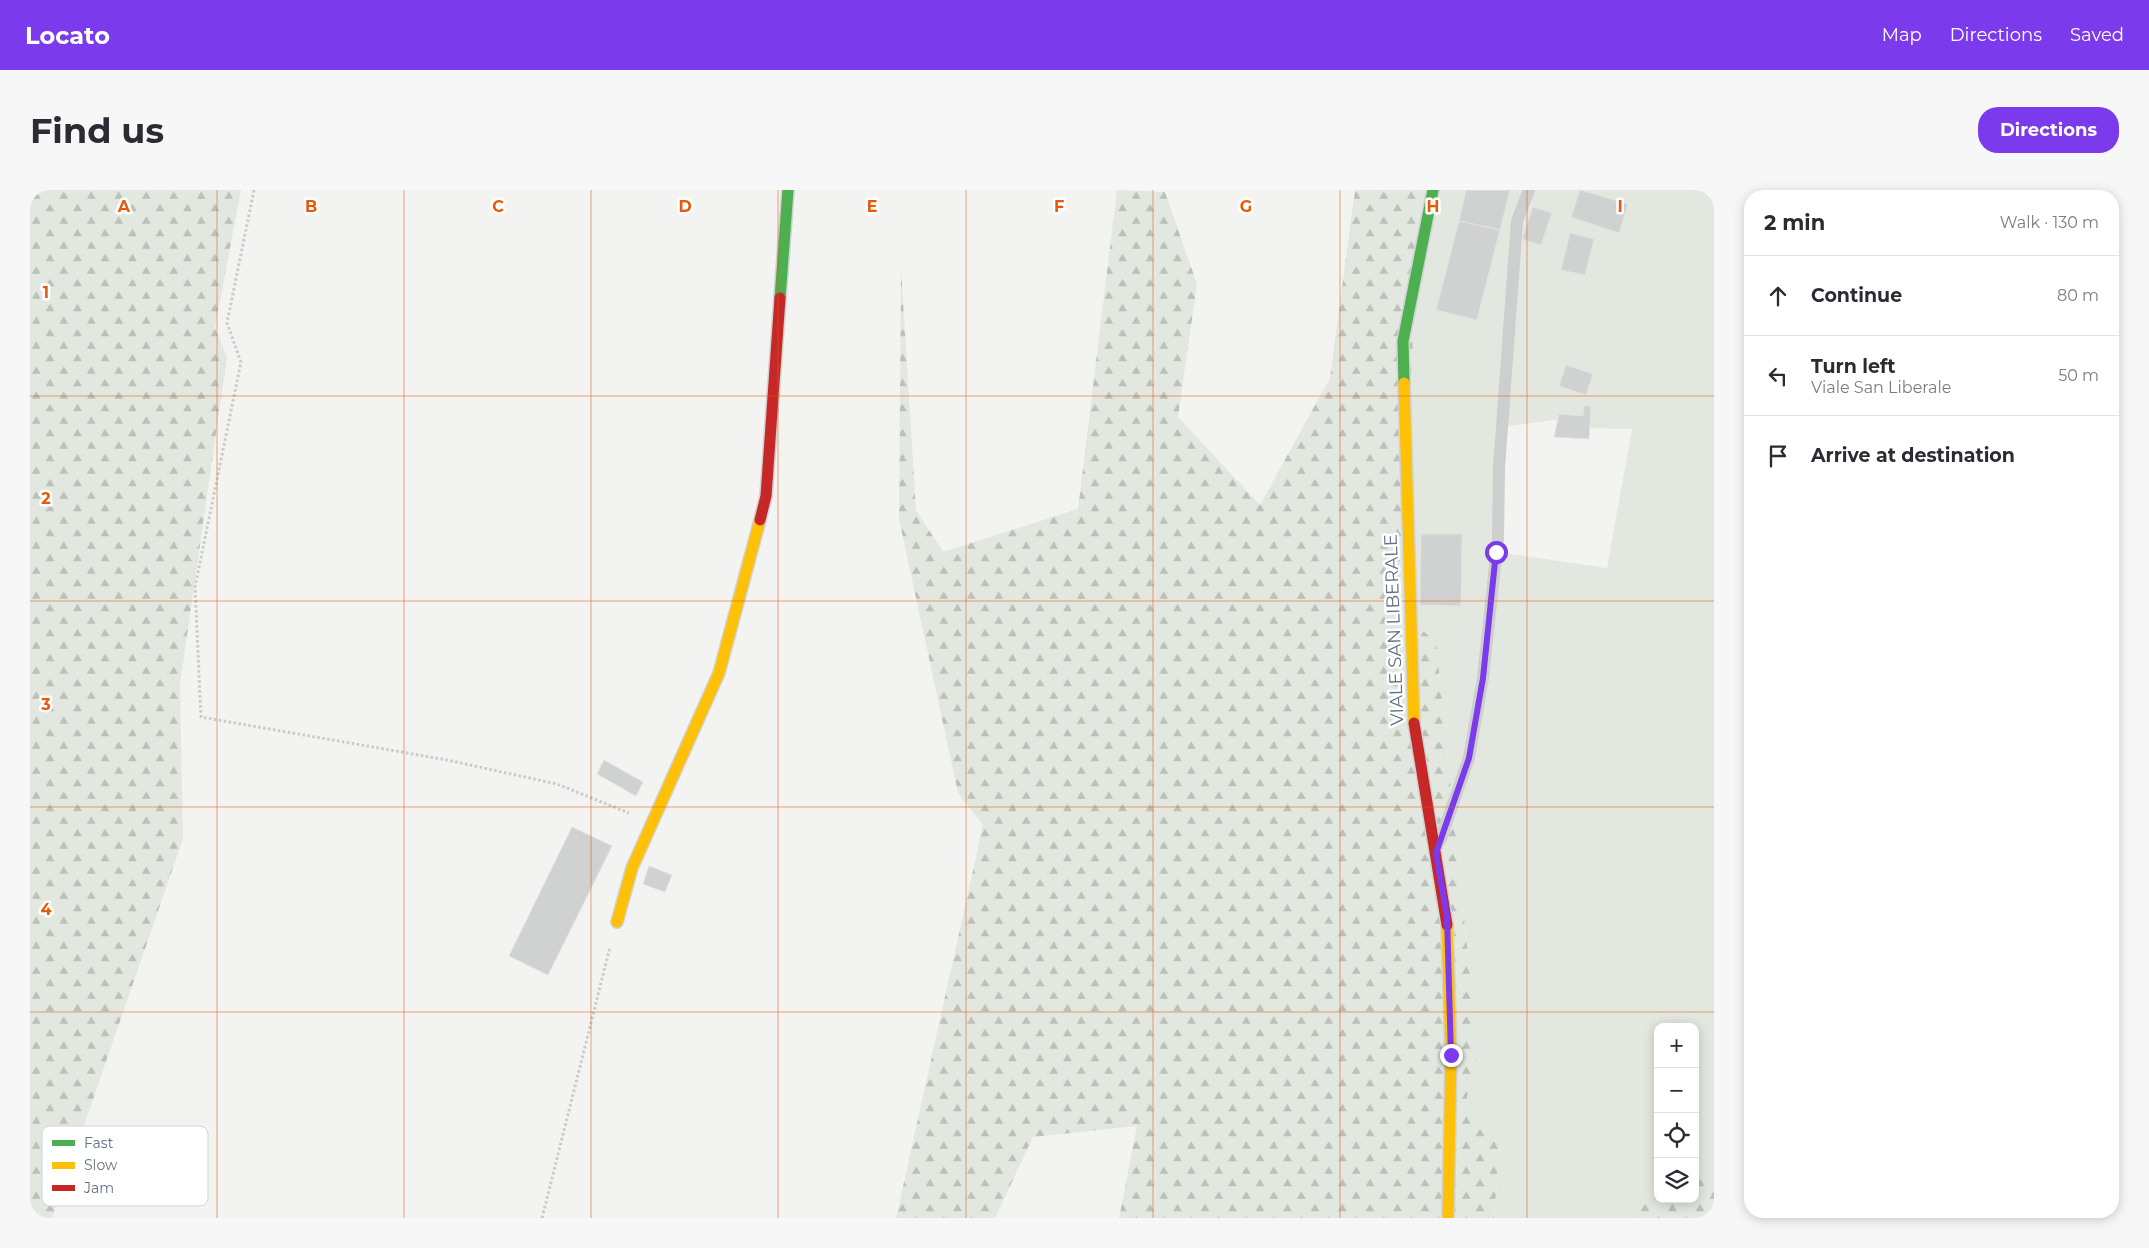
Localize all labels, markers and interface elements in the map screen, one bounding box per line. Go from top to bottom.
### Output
text: Locato [25,21,110,50]
text: Map [1882,24,1922,46]
text: Directions [1950,24,2042,46]
text: Saved [2070,24,2124,46]
button: Directions [1978,107,2119,153]
text: Find us [30,109,164,152]
text: A [117,197,131,216]
text: B [305,197,317,216]
text: C [492,197,504,216]
text: D [678,197,692,216]
text: E [867,197,877,216]
text: F [1054,197,1064,216]
text: G [1240,197,1252,216]
text: H [1427,197,1439,216]
text: I [1617,197,1623,216]
text: 2 min [1764,210,1825,235]
text: Walk · 130 m [2000,213,2099,232]
icon: ahead [1764,282,1792,310]
text: 1 [43,283,49,302]
text: Continue [1811,284,1902,307]
text: 80 m [2057,286,2099,305]
text: Turn left [1811,355,1896,378]
icon: left [1764,362,1792,390]
text: 50 m [2058,366,2099,385]
text: Viale San Liberale [1811,378,1952,397]
icon: arrive [1764,442,1792,470]
text: Arrive at destination [1811,444,2015,467]
text: 2 [41,489,51,508]
street label: VIALE SAN LIBERALE [1380,534,1408,726]
route start [1485,541,1508,564]
text: 3 [40,695,51,714]
text: 4 [40,900,52,919]
map controls [1654,1023,1699,1203]
button: + [1654,1023,1699,1068]
route end [1440,1044,1463,1067]
button: − [1654,1068,1699,1113]
button: locate [1654,1113,1699,1158]
legend [42,1126,208,1206]
text: Fast [84,1134,114,1152]
text: Slow [84,1156,118,1174]
button: layers [1654,1158,1699,1203]
text: Jam [83,1179,114,1197]

